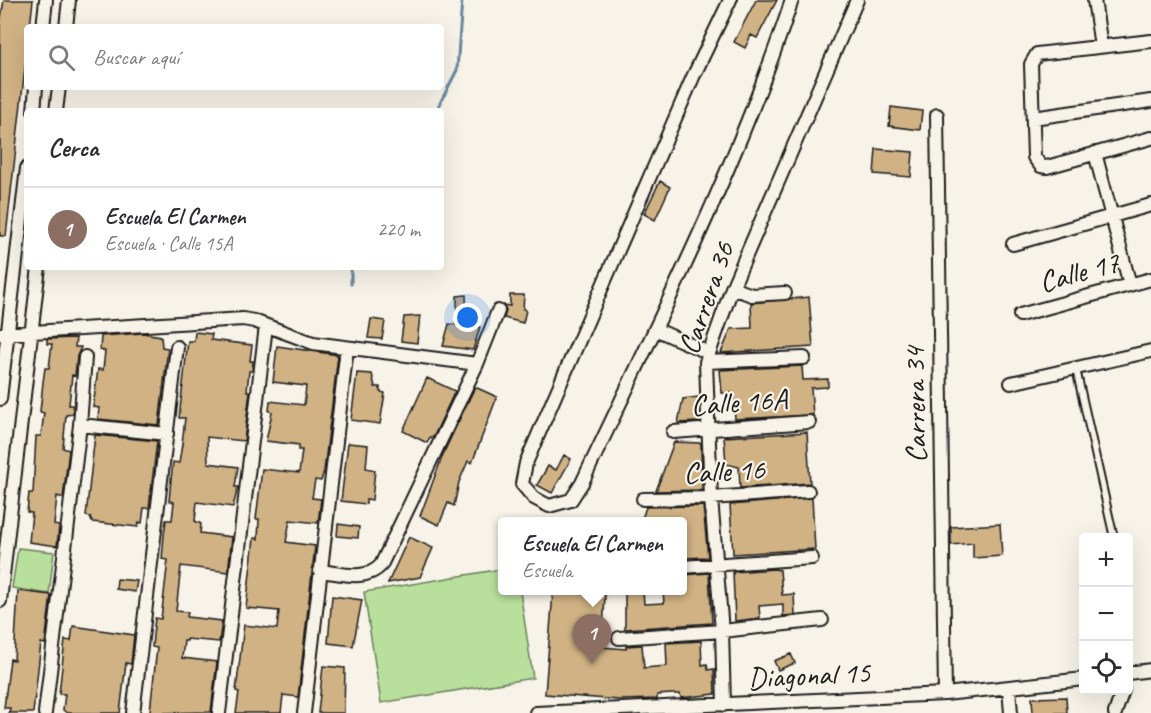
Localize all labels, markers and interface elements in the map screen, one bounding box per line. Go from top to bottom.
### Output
search box [24,24,444,90]
icon: search [45,41,78,74]
text: Buscar aquí [93,43,179,71]
text: Cerca [48,131,98,164]
text: Escuela El Carmen [105,203,246,231]
text: 1 [63,217,72,242]
text: 220 m [377,217,420,242]
text: Escuela · Calle 15A [105,231,233,256]
street label: Carrera 36 [669,236,743,359]
street label: Calle 17 [1035,243,1125,301]
your location [453,303,482,332]
street label: Carrera 34 [895,344,935,463]
street label: Calle 16A [690,380,790,424]
street label: Calle 16 [682,450,767,492]
popup [498,517,687,595]
text: Escuela El Carmen [522,530,663,558]
map controls [1079,533,1133,695]
button: + [1079,533,1133,587]
text: Escuela [522,558,572,583]
button: − [1079,587,1133,641]
pin: 1 [572,614,612,664]
button: locate [1079,641,1133,695]
street label: Diagonal 15 [747,653,873,697]

